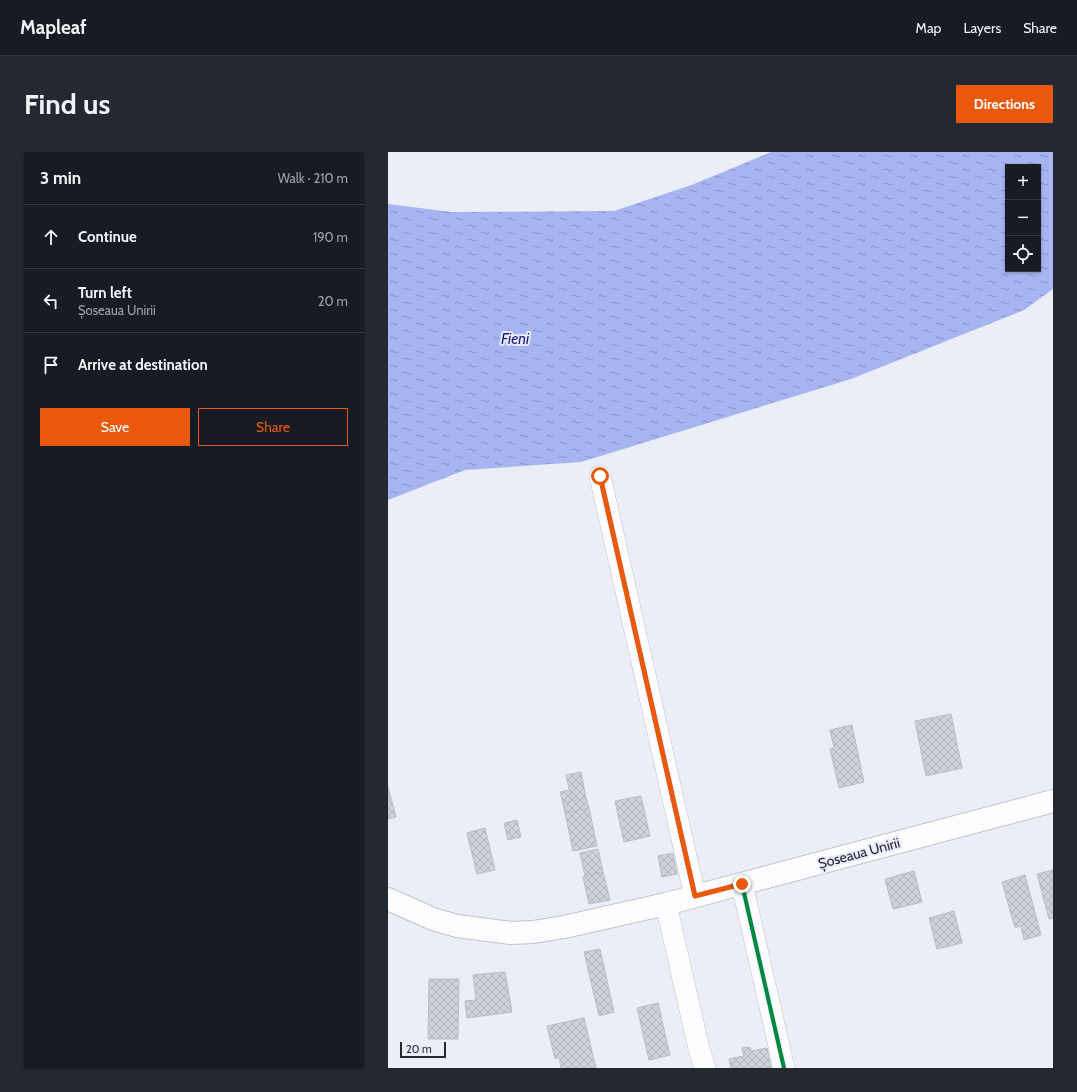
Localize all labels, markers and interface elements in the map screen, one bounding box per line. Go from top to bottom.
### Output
text: Mapleaf [20,16,87,39]
text: Map [916,19,941,37]
text: Layers [963,19,1001,37]
text: Share [1023,19,1057,37]
button: Directions [956,85,1053,123]
text: Find us [24,87,110,121]
map controls [1005,164,1041,272]
button: + [1005,164,1041,200]
text: 3 min [40,168,81,188]
text: Walk · 210 m [278,170,348,186]
button: − [1005,200,1041,236]
icon: ahead [40,226,62,248]
text: Continue [78,228,137,246]
text: 190 m [313,229,348,245]
button: locate [1005,236,1041,272]
text: Turn left [78,284,132,302]
icon: left [40,290,62,312]
text: 20 m [318,293,348,309]
text: Șoseaua Unirii [78,302,156,318]
water label: Fieni [501,330,530,348]
icon: arrive [40,354,62,376]
text: Arrive at destination [78,356,208,374]
button: Save [40,408,190,446]
button: Share [198,408,348,446]
route start [591,467,609,485]
street label: Șoseaua Unirii [816,833,902,873]
route end [733,875,751,893]
scale bar [400,1040,446,1059]
text: 20 m [406,1042,432,1056]

